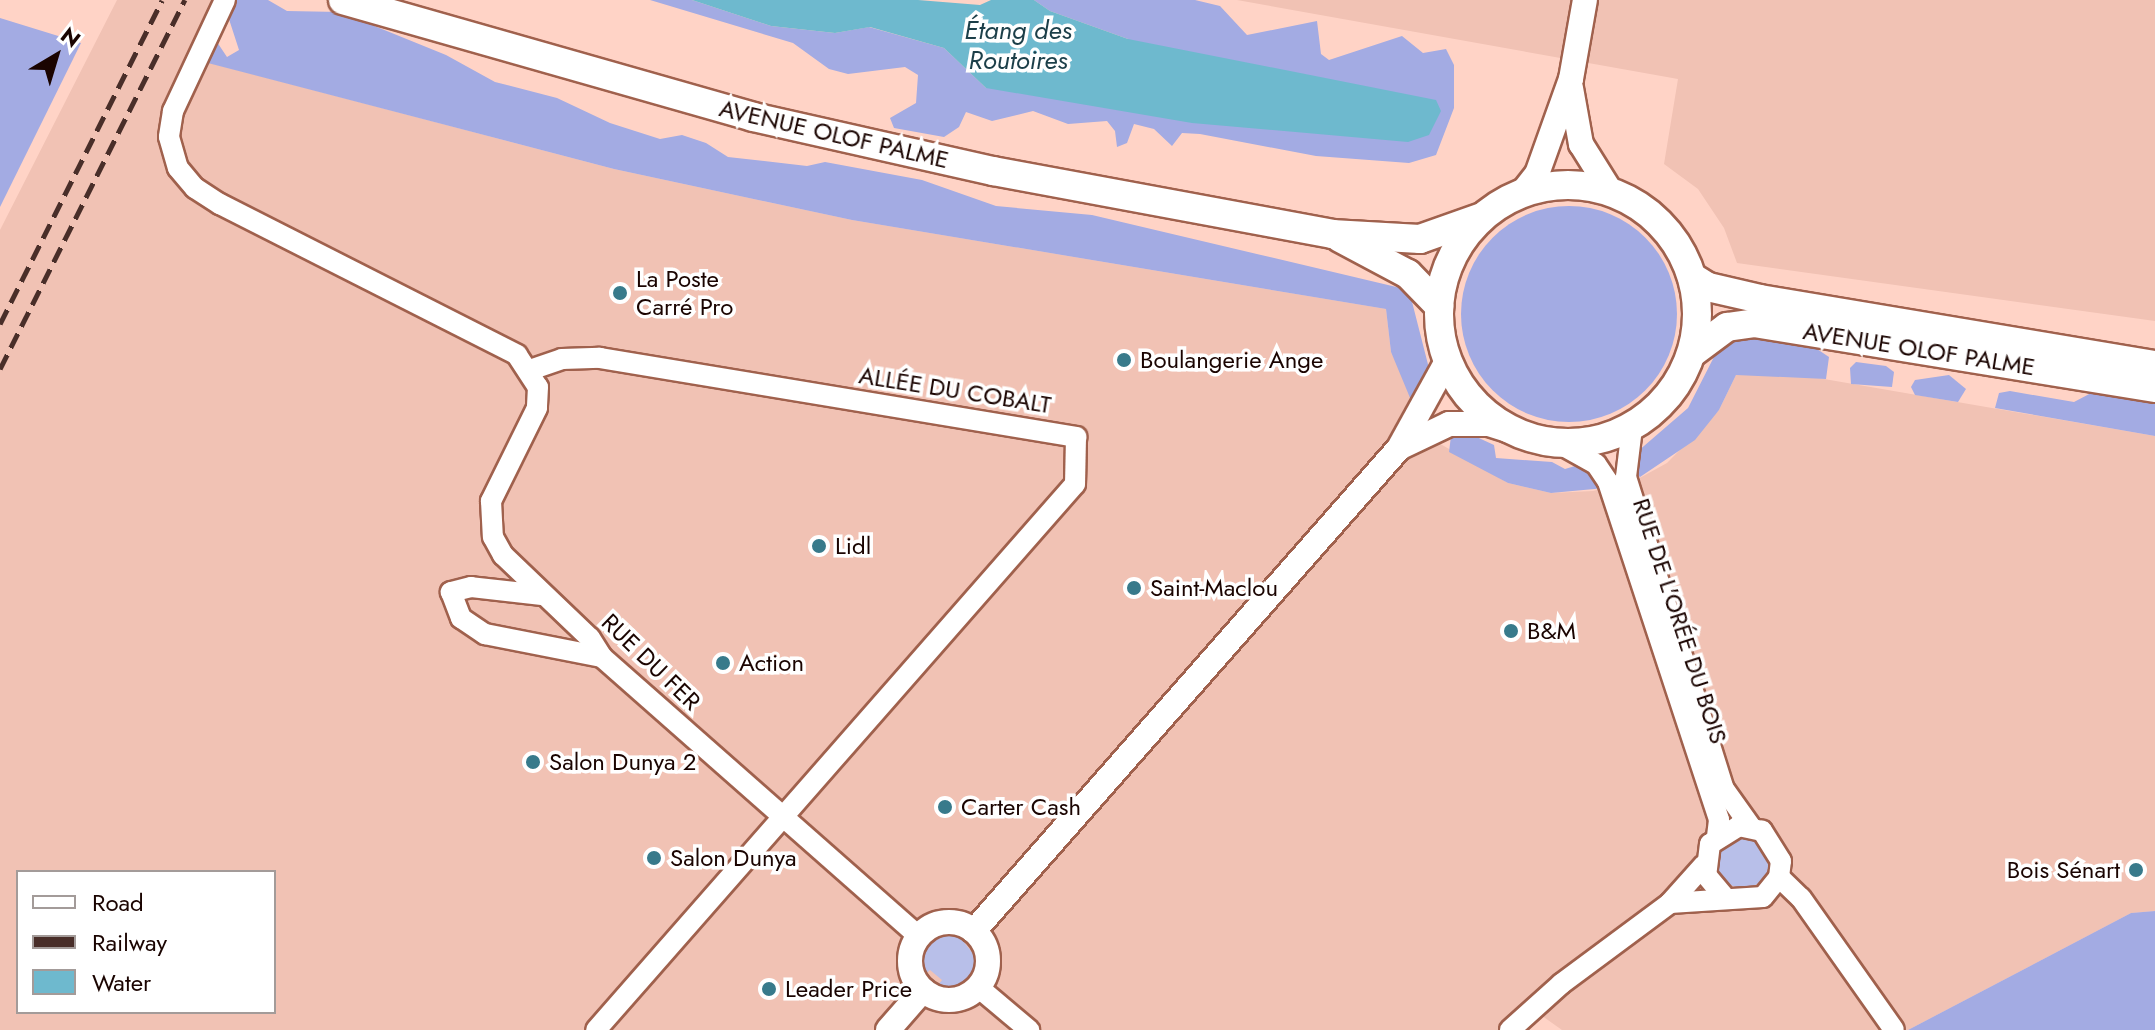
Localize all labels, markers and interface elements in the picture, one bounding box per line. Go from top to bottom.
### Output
water label: Étang des Routoires [964,15,1072,76]
north arrow [16,16,96,96]
text: N [54,19,88,55]
street label: AVENUE OLOF PALME [717,94,951,174]
place label: La Poste Carré Pro [636,265,733,321]
marker: La Poste Carré Pro [611,284,629,302]
street label: AVENUE OLOF PALME [1801,316,2037,382]
place label: Boulangerie Ange [1140,346,1323,374]
marker: Boulangerie Ange [1115,351,1133,369]
street label: ALLÉE DU COBALT [857,361,1053,419]
street label: RUE DE L'ORÉE DU BOIS [1627,495,1733,747]
place label: Lidl [835,532,871,560]
marker: Lidl [810,537,828,555]
place label: Saint-Maclou [1150,574,1278,602]
marker: Saint-Maclou [1125,579,1143,597]
street label: RUE DU FER [596,608,706,716]
place label: B&M [1527,617,1576,645]
marker: B&M [1502,622,1520,640]
place label: Action [739,649,804,677]
marker: Action [714,654,732,672]
place label: Salon Dunya 2 [549,748,696,776]
marker: Salon Dunya 2 [524,753,542,771]
place label: Carter Cash [961,793,1081,821]
marker: Carter Cash [936,798,954,816]
place label: Salon Dunya [670,844,797,872]
marker: Salon Dunya [645,849,663,867]
place label: Bois Sénart [2007,856,2120,884]
marker: Bois Sénart [2127,861,2145,879]
legend [16,870,276,1014]
text: Road [92,885,144,920]
text: Railway [92,925,167,960]
text: Water [92,965,151,1000]
place label: Leader Price [785,975,912,1003]
marker: Leader Price [760,980,778,998]

